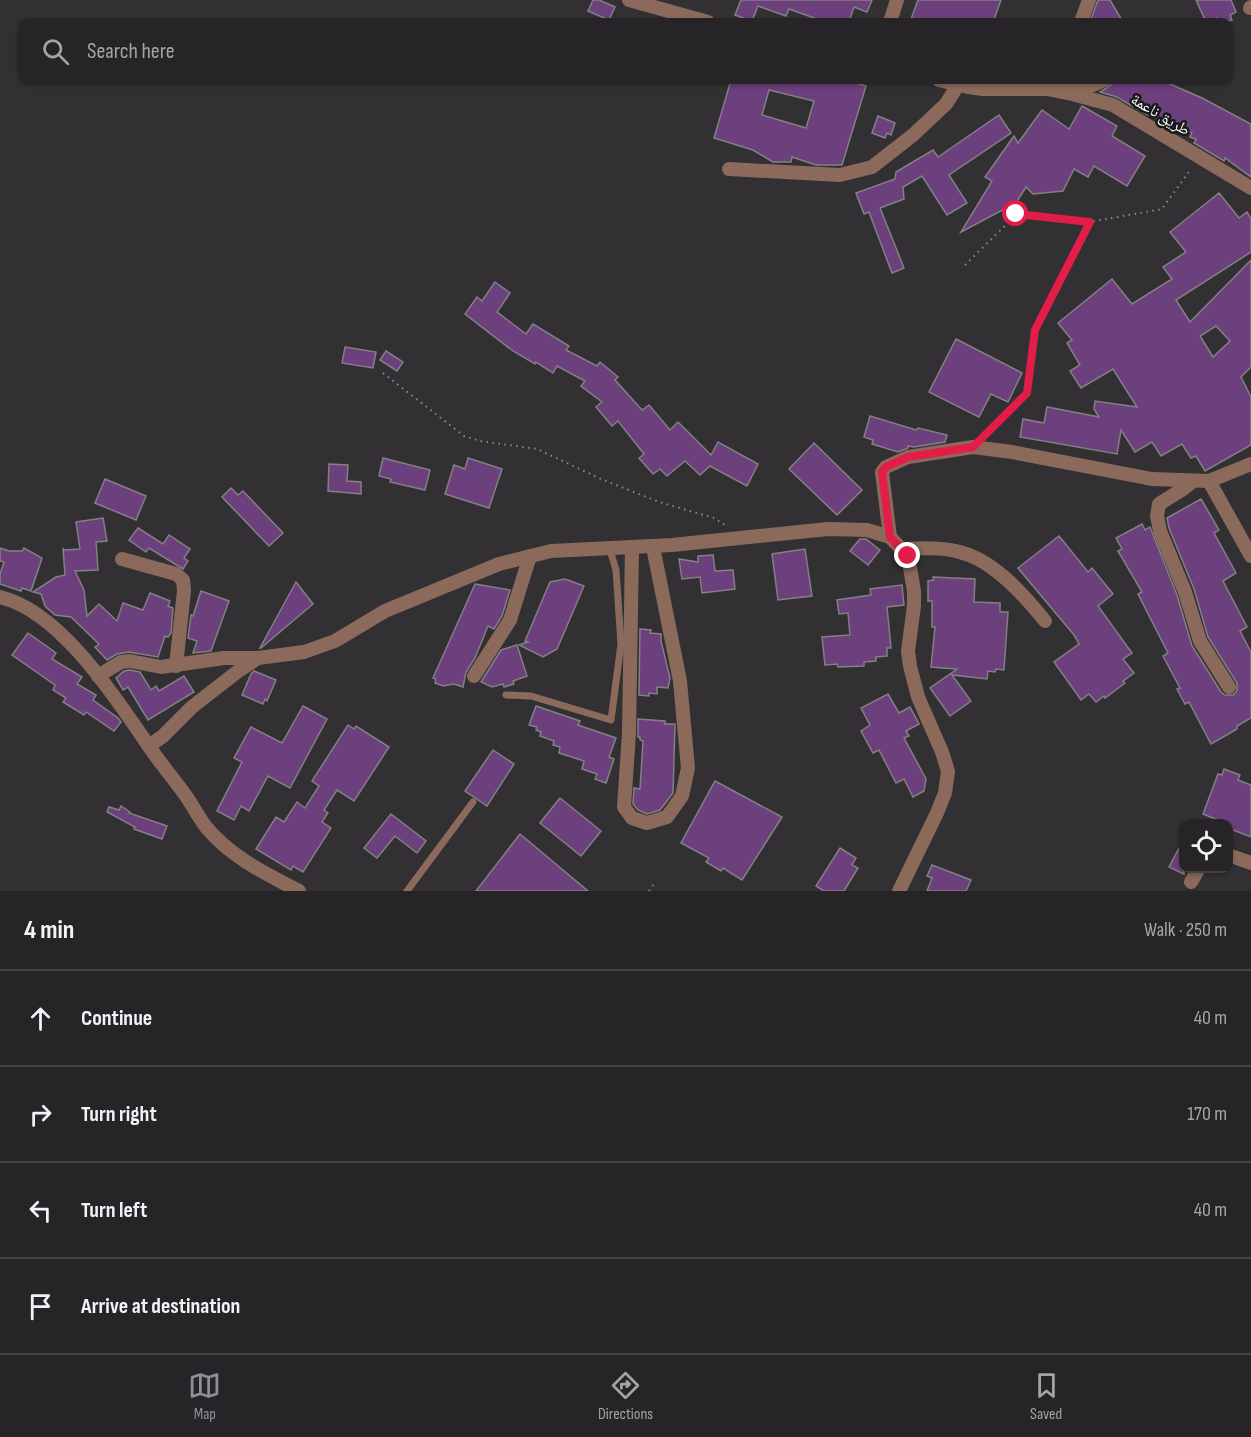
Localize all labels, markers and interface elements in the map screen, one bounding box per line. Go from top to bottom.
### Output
search box [18,18,1233,84]
icon: search [39,35,72,68]
text: Search here [87,38,174,65]
street label: طريق ناعمة [1127,90,1193,140]
route start [1002,200,1028,226]
route end [894,542,920,568]
map controls [1179,819,1233,873]
button: locate [1179,819,1233,873]
text: 4 min [24,915,74,946]
text: Walk · 250 m [1144,918,1227,942]
icon: ahead [24,1002,57,1035]
text: Continue [81,1005,152,1032]
text: 40 m [1194,1006,1227,1030]
icon: right [24,1098,57,1131]
text: Turn right [81,1101,157,1128]
text: 170 m [1187,1102,1227,1126]
icon: left [24,1194,57,1227]
text: Turn left [81,1197,147,1224]
text: 40 m [1194,1198,1227,1222]
icon: arrive [24,1290,57,1323]
text: Arrive at destination [81,1293,240,1320]
tab: Map [188,1369,221,1424]
tab: Directions [598,1369,653,1424]
tab: Saved [1030,1369,1063,1424]

